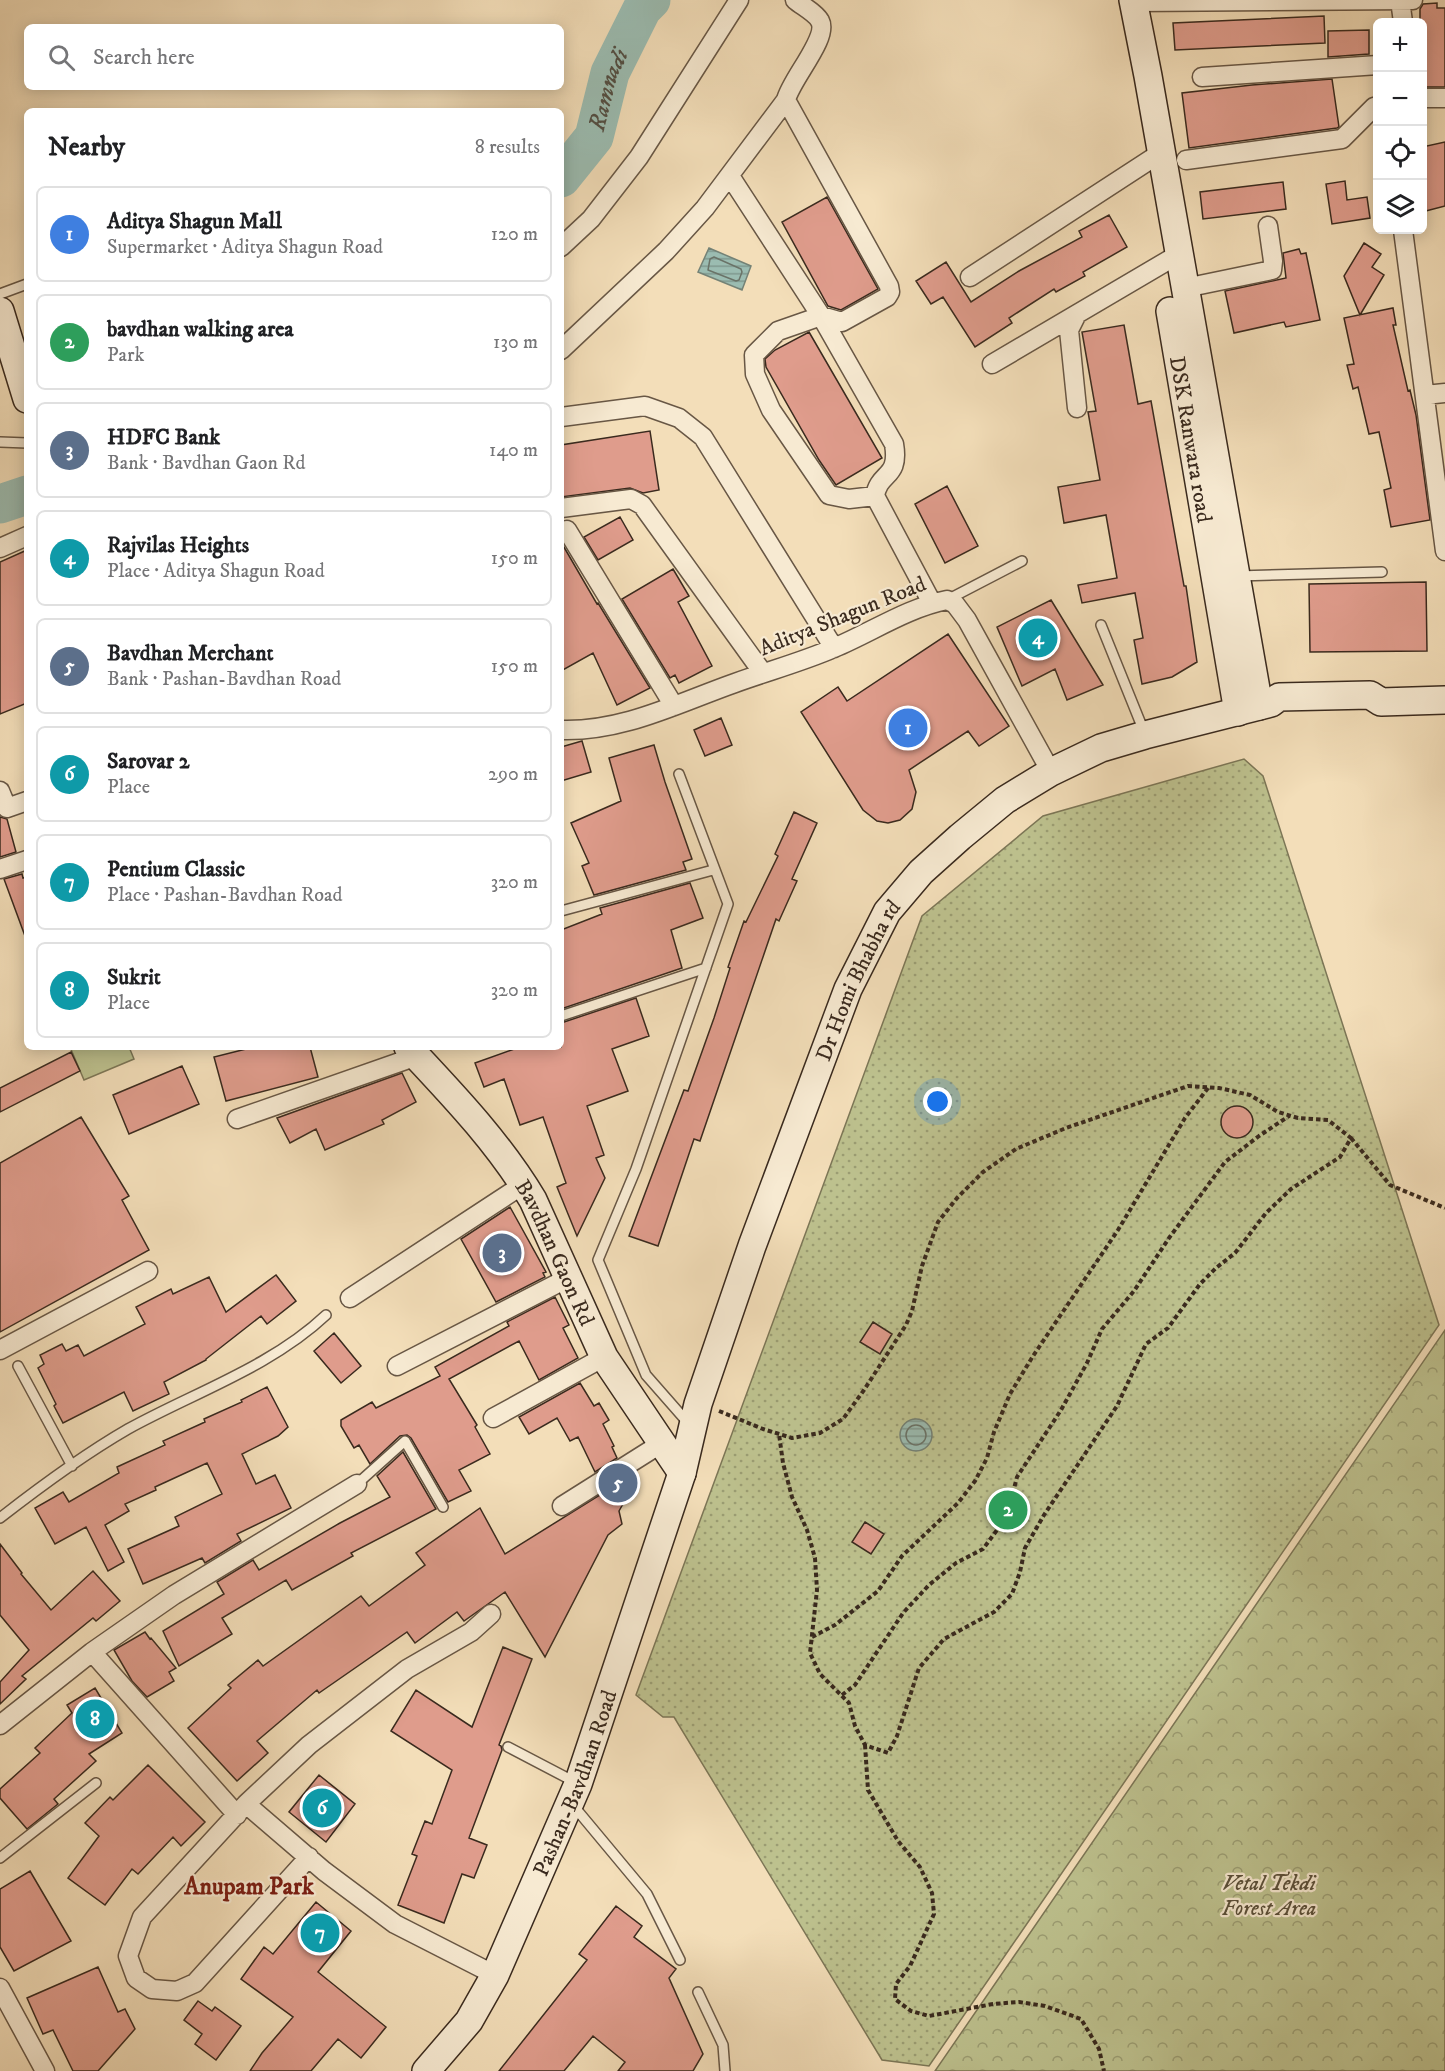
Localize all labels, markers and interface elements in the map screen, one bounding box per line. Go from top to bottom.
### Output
map controls [1373,18,1427,234]
button: + [1373,18,1427,72]
search box [24,24,564,90]
icon: search [45,41,78,74]
water label: Ramnadi [582,42,637,135]
text: Search here [93,44,195,71]
button: − [1373,72,1427,126]
button: locate [1373,126,1427,180]
text: Nearby [48,131,125,164]
text: 8 results [475,135,540,160]
button: layers [1373,180,1427,234]
text: Aditya Shagun Mall [107,208,282,235]
text: 1 [66,222,73,247]
text: 120 m [491,222,538,247]
text: Supermarket · Aditya Shagun Road [107,235,383,260]
text: bavdhan walking area [107,316,294,343]
text: 2 [65,330,74,355]
text: 130 m [493,330,538,355]
text: Park [107,343,144,368]
street label: DSK Ranwara road [1163,354,1218,525]
text: HDFC Bank [107,424,220,451]
text: 3 [66,438,73,463]
text: 140 m [489,438,538,463]
text: Bank · Bavdhan Gaon Rd [107,451,306,476]
text: Rajvilas Heights [107,532,249,559]
text: 4 [64,546,75,571]
text: 150 m [491,546,538,571]
text: Place · Aditya Shagun Road [107,559,325,584]
street label: Aditya Shagun Road [755,571,930,662]
pin: 4 [1018,616,1058,660]
text: Bavdhan Merchant [107,640,274,667]
text: 5 [65,654,74,679]
text: 150 m [491,654,538,679]
text: Bank · Pashan-Bavdhan Road [107,667,341,692]
pin: 1 [888,706,928,750]
text: Sarovar 2 [107,748,190,775]
text: 6 [64,762,75,787]
text: 290 m [488,762,538,787]
text: Place [107,775,150,800]
text: Pentium Classic [107,856,245,883]
text: 7 [64,870,75,895]
text: 320 m [491,870,538,895]
text: Place · Pashan-Bavdhan Road [107,883,343,908]
street label: Dr Homi Bhabha rd [810,894,907,1065]
text: Sukrit [107,964,161,991]
text: 8 [64,978,75,1003]
text: 320 m [491,978,538,1003]
text: Place [107,991,150,1016]
your location [923,1087,952,1116]
street label: Bavdhan Gaon Rd [509,1175,600,1330]
pin: 3 [482,1230,522,1276]
pin: 5 [598,1460,638,1506]
pin: 2 [988,1488,1028,1532]
street label: Pashan-Bavdhan Road [528,1687,624,1880]
pin: 8 [76,1696,115,1742]
pin: 6 [302,1786,342,1830]
park label: Vetal Tekdi Forest Area [1222,1870,1317,1922]
district label: Anupam Park [183,1872,315,1902]
pin: 7 [300,1910,340,1956]

